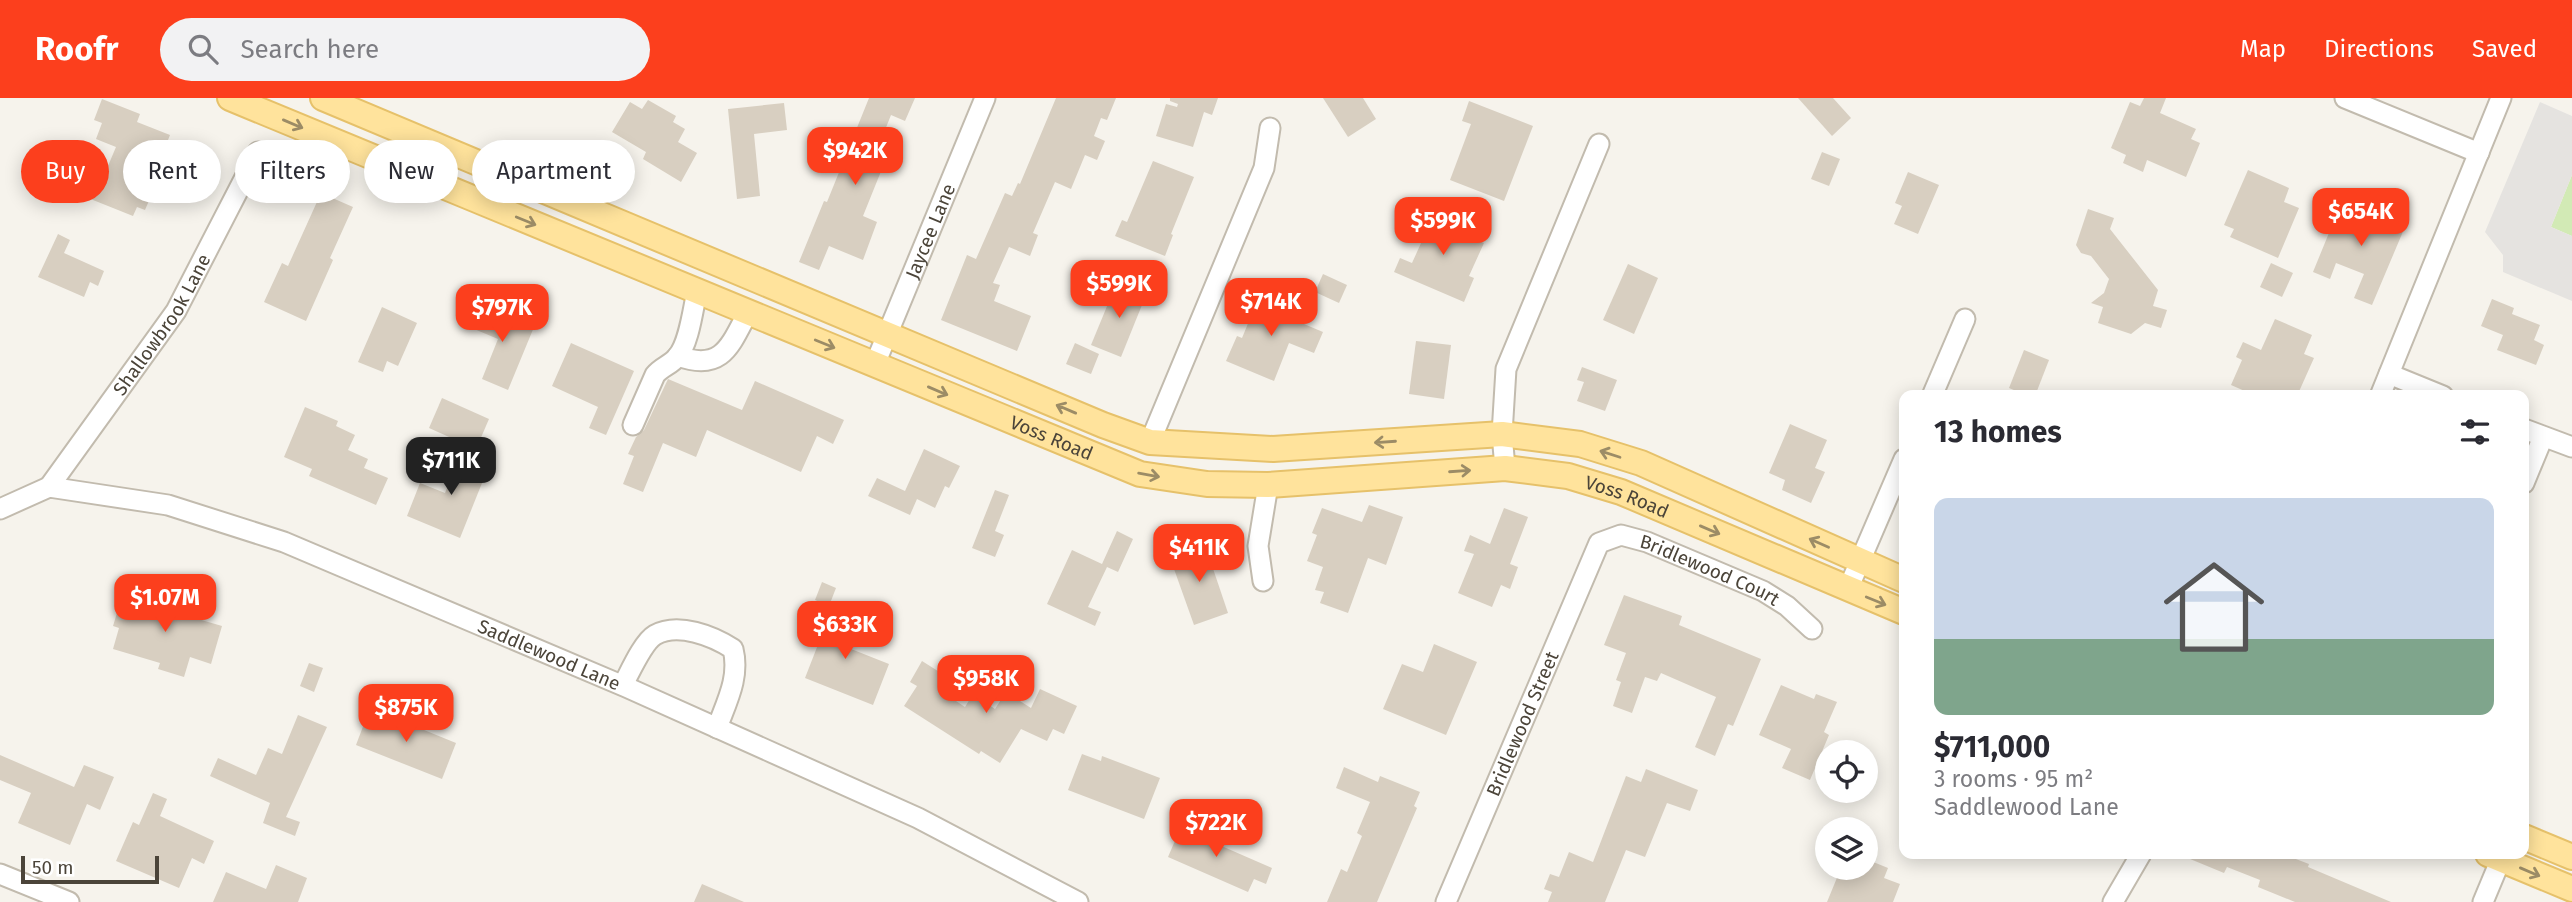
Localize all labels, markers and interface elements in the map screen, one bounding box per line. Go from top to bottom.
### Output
search box [160,18,650,81]
text: Roofr [35,29,118,69]
icon: search [184,30,222,68]
text: Search here [240,34,379,65]
text: Map [2240,35,2286,63]
text: Directions [2324,35,2434,63]
text: Saved [2472,35,2537,63]
one-way arrow [282,118,303,131]
pin: $942K [806,127,904,187]
text: $942K [823,136,887,164]
chip: Buy [21,140,109,203]
chip: Rent [123,140,221,203]
chip: Filters [235,140,350,203]
chip: New [364,140,458,203]
chip: Apartment [472,140,635,203]
street label: Jaycee Lane [901,180,960,282]
pin: $654K [2312,188,2410,248]
text: $654K [2328,197,2394,225]
pin: $599K [1394,198,1492,257]
text: $599K [1411,206,1475,234]
one-way arrow [514,215,536,228]
street label: Shallowbrook Lane [108,250,215,400]
pin: $599K [1070,260,1168,320]
text: $599K [1087,269,1151,297]
pin: $714K [1222,278,1320,338]
pin: $797K [453,285,551,344]
text: $714K [1241,287,1301,315]
text: $797K [472,293,532,321]
one-way arrow [813,338,835,351]
one-way arrow [926,385,948,398]
one-way arrow [1056,402,1077,415]
street label: Voss Road [1007,411,1096,465]
icon: filters [2456,413,2494,451]
text: 13 homes [1934,414,2062,450]
one-way arrow [1374,436,1397,449]
pin: $711K [402,438,500,497]
text: $711K [422,446,480,474]
one-way arrow [1599,446,1621,459]
one-way arrow [1448,464,1471,477]
one-way arrow [1137,469,1160,482]
street label: Voss Road [1582,471,1672,523]
pin: $411K [1150,524,1248,584]
one-way arrow [1699,524,1720,537]
street label: Bridlewood Court [1637,530,1784,611]
text: $411K [1169,533,1229,561]
one-way arrow [1809,536,1830,549]
icon: home [2151,544,2277,670]
pin: $1.07M [108,574,222,634]
text: $1.07M [130,583,200,611]
one-way arrow [1865,595,1886,608]
pin: $633K [796,602,894,661]
text: $633K [813,610,877,638]
street label: Saddlewood Lane [474,615,624,695]
street label: Bridlewood Street [1481,648,1564,800]
pin: $958K [937,656,1035,715]
text: $958K [953,664,1019,692]
pin: $875K [357,684,455,744]
text: $875K [374,693,438,721]
text: $711,000 [1934,729,2050,765]
map controls [1815,740,1878,880]
button: locate [1815,740,1878,803]
text: 3 rooms · 95 m² [1934,765,2093,793]
text: Saddlewood Lane [1934,793,2119,821]
pin: $722K [1167,800,1265,859]
text: $722K [1185,808,1247,836]
button: layers [1815,817,1878,880]
scale bar [21,853,159,885]
text: 50 m [32,856,73,879]
one-way arrow [2519,866,2540,879]

